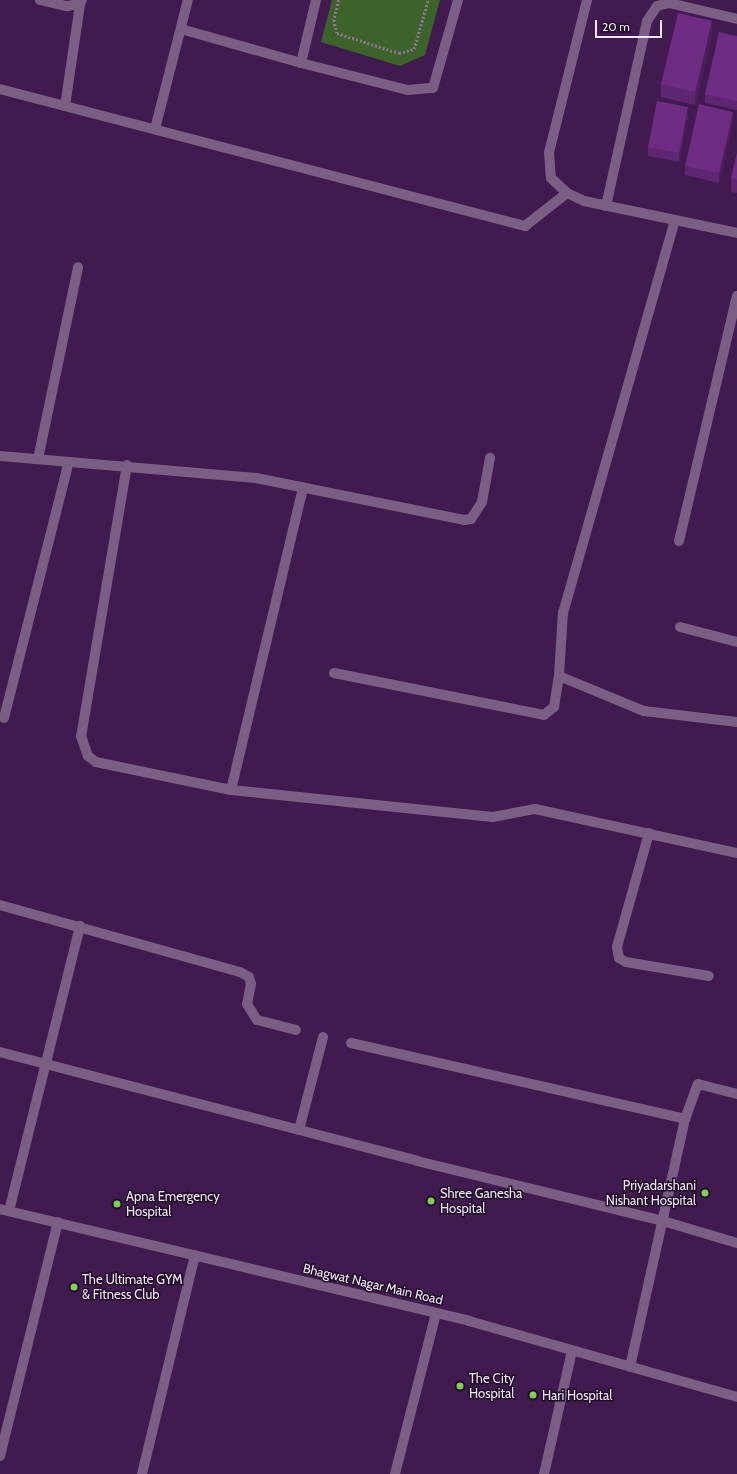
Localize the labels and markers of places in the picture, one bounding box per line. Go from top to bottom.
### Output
place label: Priyadarshani Nishant Hospital [606,1178,696,1209]
place label: Shree Ganesha Hospital [440,1186,522,1217]
marker: Priyadarshani Nishant Hospital [699,1187,711,1199]
place label: Apna Emergency Hospital [126,1189,220,1220]
marker: Shree Ganesha Hospital [425,1195,437,1207]
marker: Apna Emergency Hospital [111,1198,123,1210]
place label: The Ultimate GYM & Fitness Club [82,1272,183,1303]
marker: The Ultimate GYM & Fitness Club [69,1282,79,1292]
place label: The City Hospital [469,1371,515,1402]
marker: The City Hospital [454,1380,466,1392]
place label: Hari Hospital [542,1387,612,1403]
marker: Hari Hospital [527,1389,539,1401]

